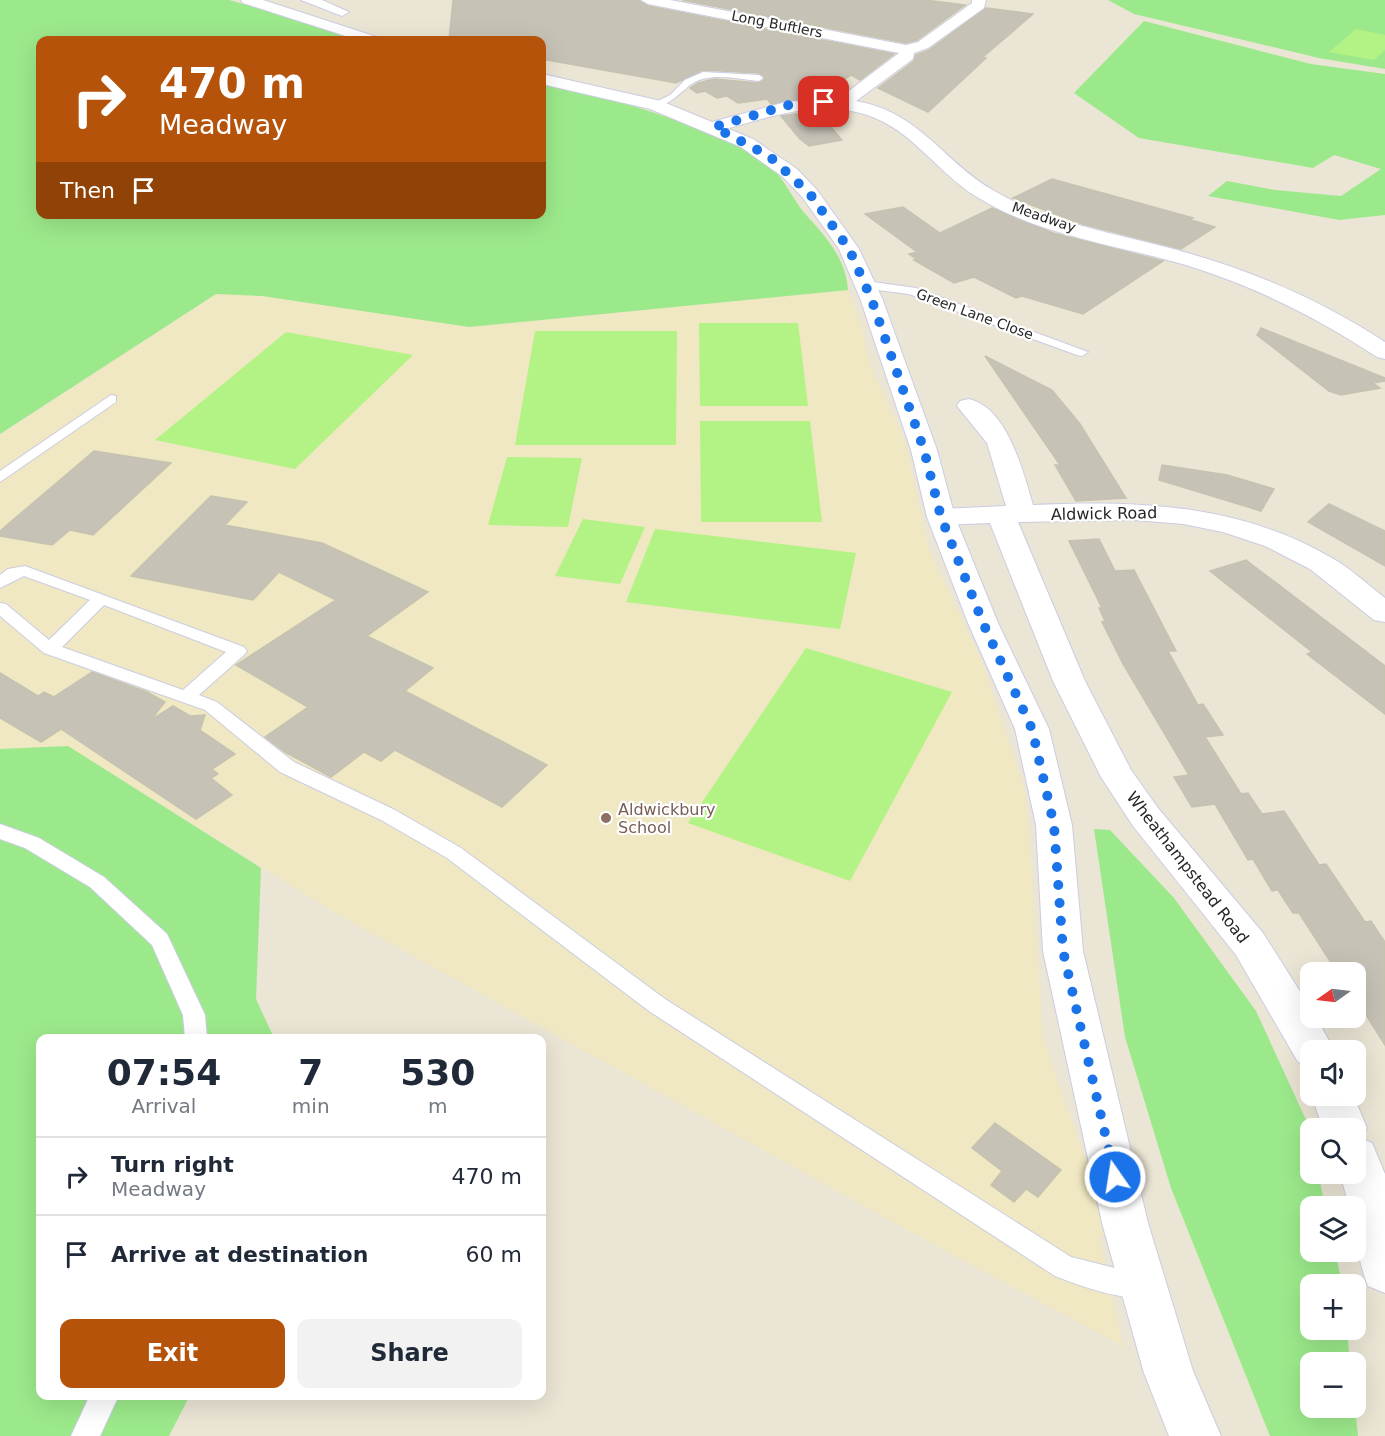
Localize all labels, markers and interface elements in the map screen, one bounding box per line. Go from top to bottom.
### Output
street label: Long Buftlers [730,7,824,41]
text: 470 m [159,59,305,108]
icon: right [60,60,138,138]
pin [798,76,849,127]
icon: arrive [807,85,840,118]
text: Meadway [159,109,287,140]
icon: arrive [127,174,160,207]
text: Then [60,178,115,203]
street label: Meadway [1010,199,1078,235]
street label: Green Lane Close [914,285,1036,343]
street label: Aldwick Road [1051,503,1157,524]
street label: Wheathampstead Road [1122,788,1253,947]
place label: Aldwickbury School [618,800,715,837]
marker: Aldwickbury School [599,811,613,825]
north arrow [1300,962,1366,1028]
map controls [1300,962,1366,1418]
button: sound [1300,1040,1366,1106]
text: 07:54 [107,1052,221,1093]
text: 7 [298,1052,323,1093]
text: 530 [400,1052,475,1093]
text: Arrival [131,1094,196,1118]
text: min [292,1094,330,1118]
text: m [428,1094,448,1118]
button: search [1300,1118,1366,1184]
position arrow [1083,1145,1147,1209]
text: Turn right [111,1152,234,1177]
icon: right [60,1160,93,1193]
text: 470 m [452,1164,522,1189]
text: Meadway [111,1177,206,1201]
button: layers [1300,1196,1366,1262]
icon: arrive [60,1238,93,1271]
text: Arrive at destination [111,1242,368,1267]
text: 60 m [466,1242,522,1267]
button: + [1300,1274,1366,1340]
button: Exit [60,1319,285,1388]
button: Share [297,1319,522,1388]
button: − [1300,1352,1366,1418]

